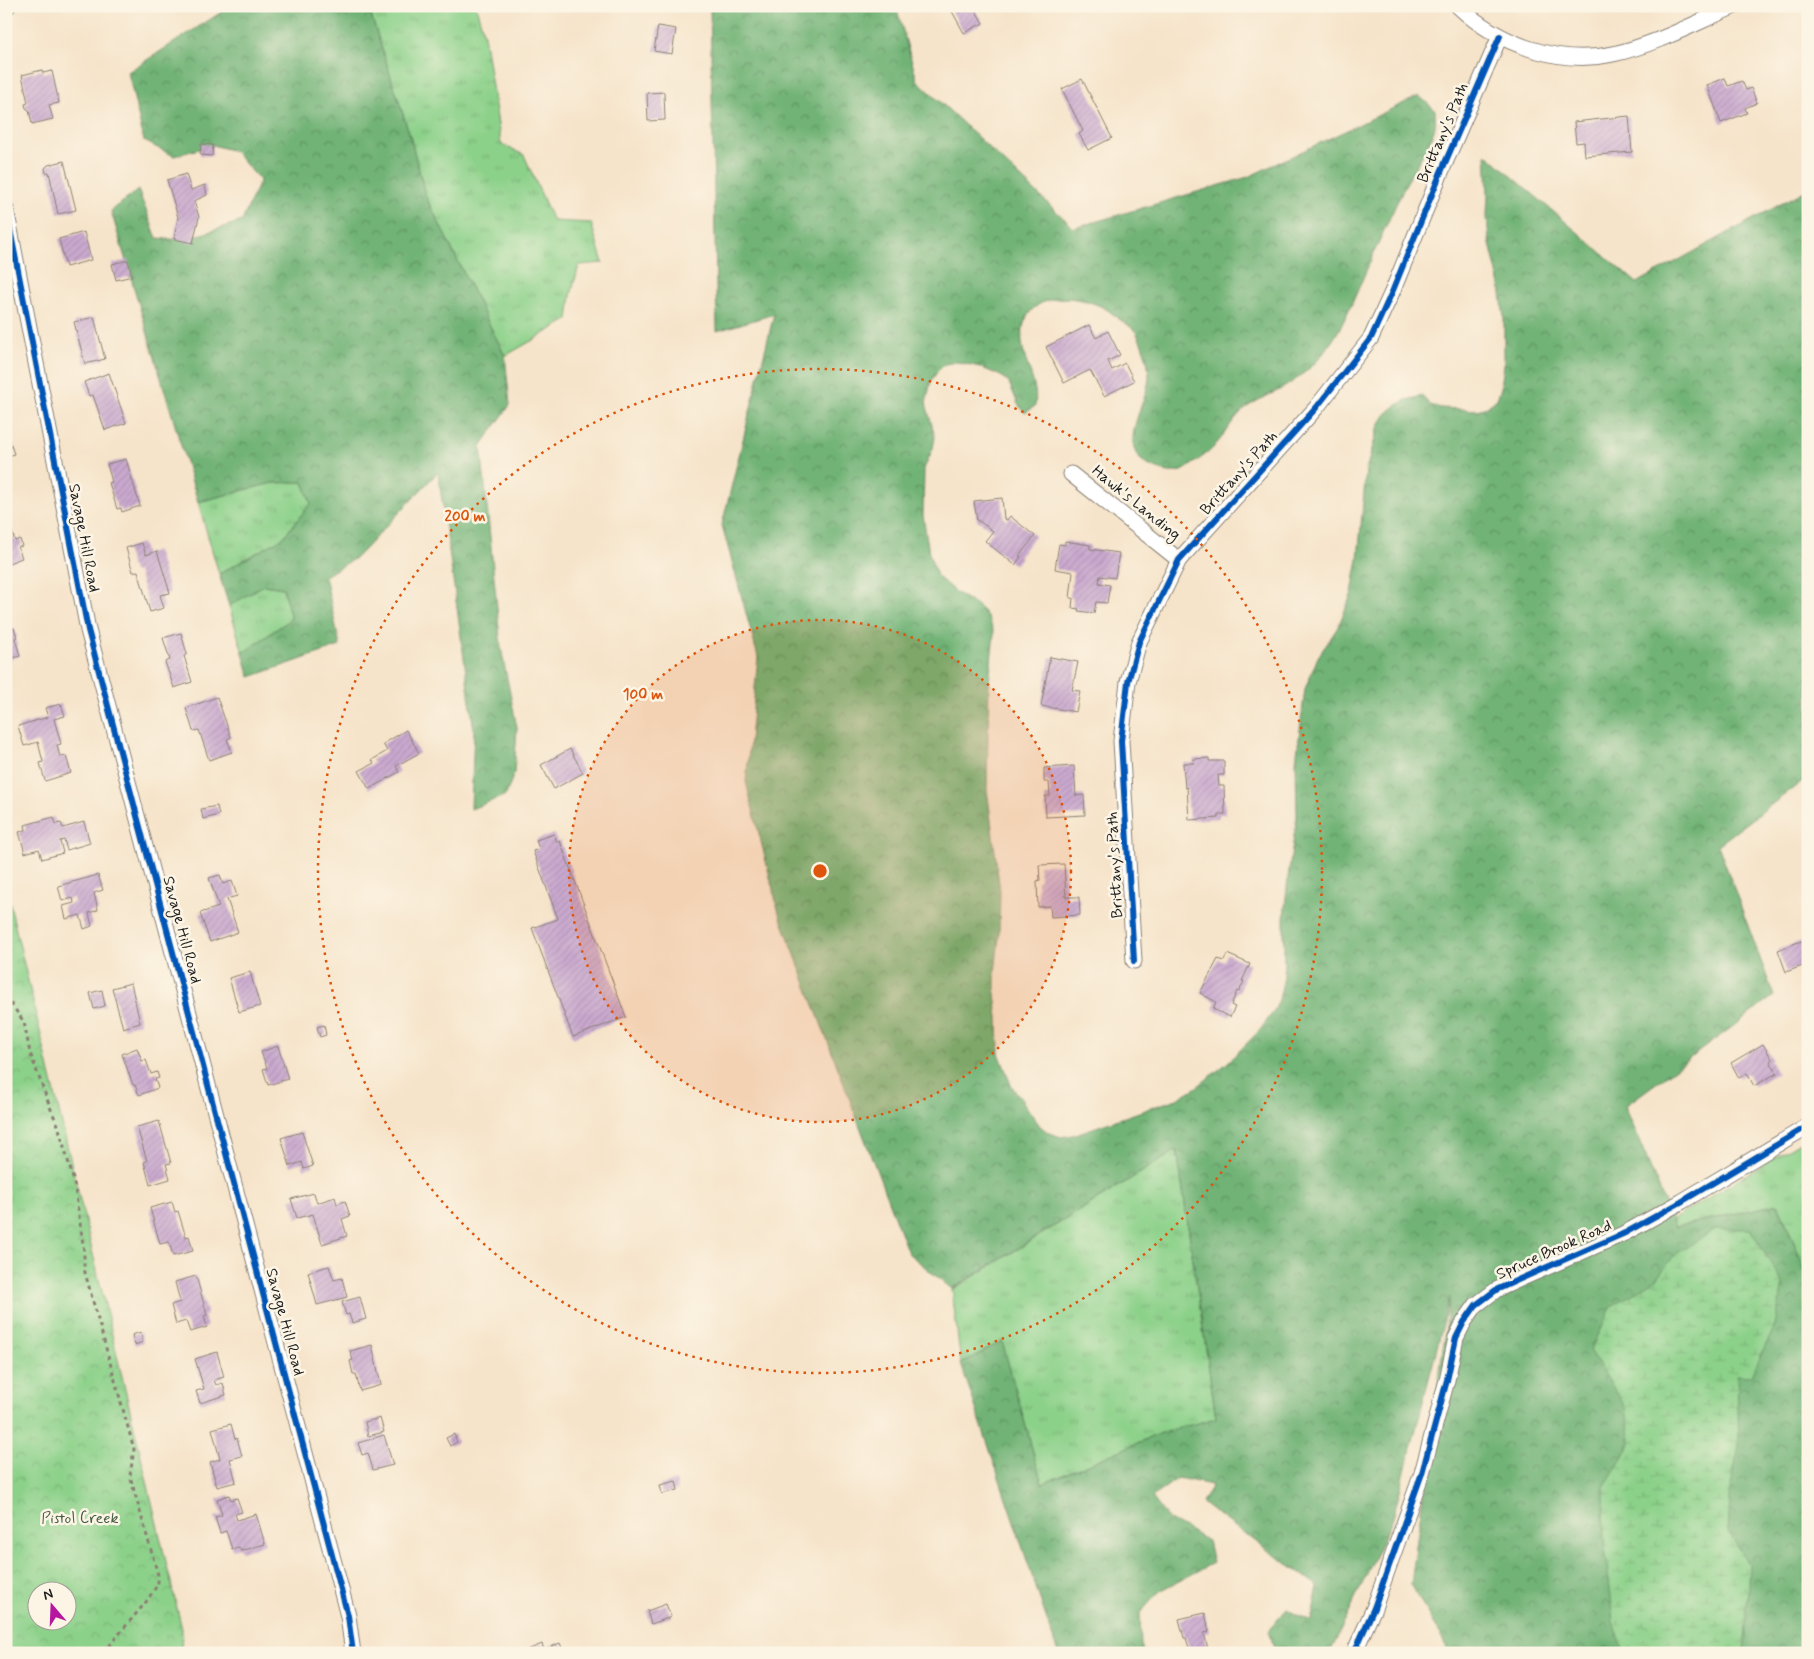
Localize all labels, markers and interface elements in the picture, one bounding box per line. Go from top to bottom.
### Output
street label: Brittany's Path [1412,80,1474,186]
street label: Brittany's Path [1196,426,1282,520]
street label: Hawk's Landing [1086,461,1185,546]
street label: Savage Hill Road [62,482,105,594]
text: 200 m [445,507,486,527]
text: 100 m [623,685,663,705]
street label: Brittany's Path [1102,811,1128,919]
centre of rings [811,862,829,880]
street label: Savage Hill Road [157,874,206,986]
street label: Spruce Brook Road [1493,1215,1615,1285]
street label: Savage Hill Road [260,1266,309,1378]
park label: Pistol Creek [41,1508,119,1529]
north arrow [28,1582,78,1632]
text: N [41,1585,55,1605]

